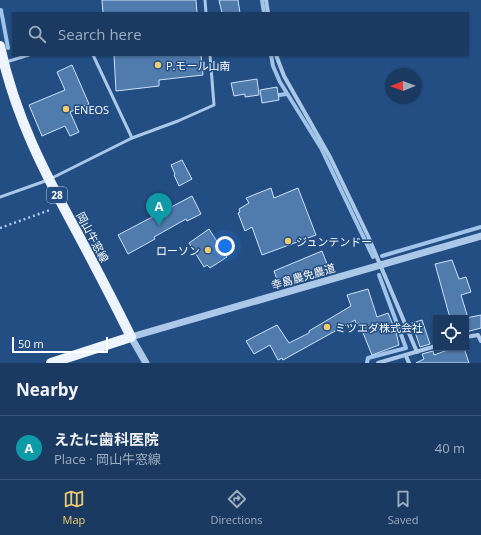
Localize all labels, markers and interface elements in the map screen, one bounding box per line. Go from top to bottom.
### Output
search box [12,12,469,56]
icon: search [26,23,48,45]
text: Search here [58,24,142,44]
place label: P.モール山南 [166,58,231,73]
marker: P.モール山南 [153,60,163,70]
north arrow [385,68,421,104]
place label: ENEOS [74,102,109,117]
marker: ENEOS [61,104,71,114]
road number: 28 [47,187,67,203]
pin: A [146,193,172,226]
street label: 岡山牛窓線 [73,209,113,265]
place label: ジュンテンドー [296,234,372,249]
your location [215,236,235,256]
marker: ジュンテンドー [283,236,293,246]
place label: ローソン [156,243,200,258]
marker: ローソン [203,245,213,255]
street label: 幸島農免農道 [269,260,337,292]
map controls [433,315,469,351]
button: locate [433,315,469,351]
place label: ミツエダ株式会社 [335,320,423,335]
marker: ミツエダ株式会社 [322,322,332,332]
scale bar [12,335,108,354]
text: 50 m [18,336,44,351]
text: Nearby [16,378,78,401]
text: えたに歯科医院 [54,429,159,449]
text: A [25,439,33,457]
text: 40 m [435,439,465,457]
text: Place · 岡山牛窓線 [54,450,161,468]
tab: Map [63,488,85,527]
tab: Directions [211,488,263,527]
tab: Saved [388,488,418,527]

